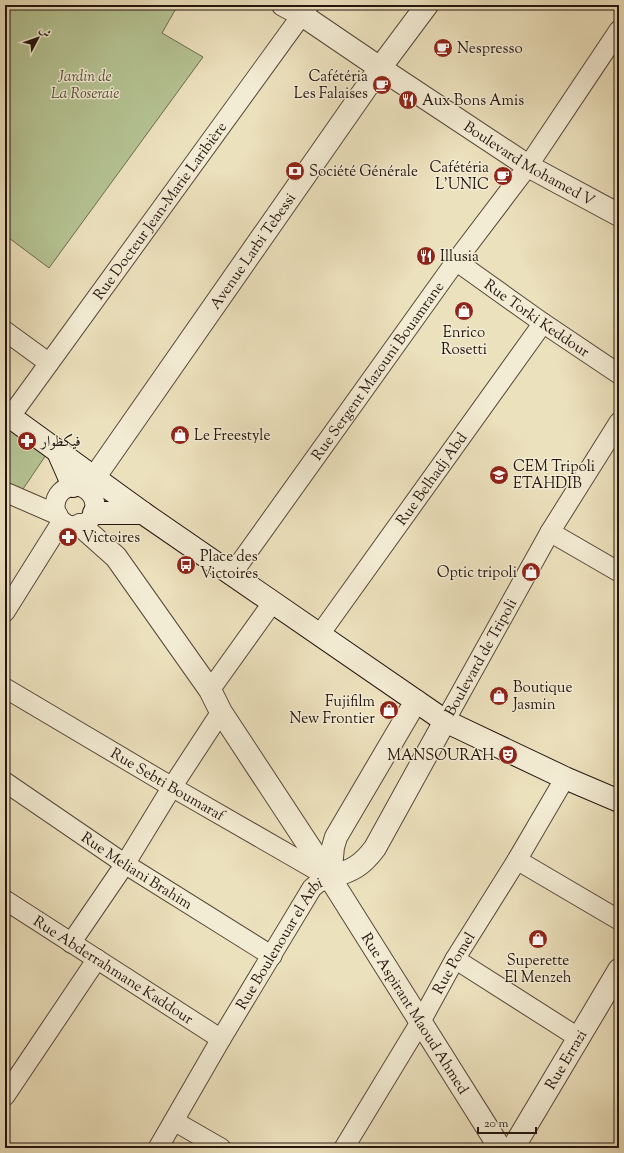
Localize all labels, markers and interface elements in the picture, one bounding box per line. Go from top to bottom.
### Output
north arrow [18,18,58,58]
text: ش [35,23,54,42]
cafe icon: Nespresso [432,37,454,59]
place label: Nespresso [457,39,523,60]
park label: Jardin de La Roseraie [51,67,119,105]
place label: Cafétéria Les Falaises [294,67,368,105]
cafe icon: Cafétéria Les Falaises [371,74,393,96]
restaurant icon: Aux Bons Amis [397,89,419,111]
place label: Aux Bons Amis [422,91,524,112]
street label: Boulevard Mohamed V [459,117,598,212]
street label: Rue Docteur Jean-Marie Laribière [89,118,233,305]
place label: Cafétéria L'UNIC [429,158,489,196]
bank icon: Société Générale [284,160,306,182]
place label: Société Générale [309,162,418,183]
cafe icon: Cafétéria L'UNIC [492,165,514,187]
street label: Avenue Larbi Tebessi [206,189,302,314]
restaurant icon: Illusia [415,245,437,267]
place label: Illusia [440,247,479,268]
street label: Rue Torki Keddour [479,275,593,363]
street label: Rue Sergent Mazouni Bouamrane [307,278,450,465]
shop icon: Enrico Rosetti [453,300,475,322]
place label: Enrico Rosetti [441,323,487,361]
shop icon: Le Freestyle [169,424,191,446]
place label: Le Freestyle [194,426,270,447]
street label: Rue Belhadj Abd [392,429,473,530]
pharmacy icon: فيكطوار [16,430,38,452]
place label: فيكطوار [39,432,81,453]
place label: CEM Tripoli ETAHDIB [513,457,595,495]
school or university icon: CEM Tripoli ETAHDIB [488,464,510,486]
pharmacy icon: Victoires [57,526,79,548]
place label: Victoires [82,528,140,549]
place label: Place des Victoires [200,547,258,585]
bus stop icon: Place des Victoires [175,554,197,576]
shop icon: Optic tripoli [520,561,542,583]
place label: Optic tripoli [437,563,517,584]
street label: Boulevard de Tripoli [441,595,523,721]
place label: Boutique Jasmin [512,678,572,716]
shop icon: Boutique Jasmin [488,685,510,707]
place label: Fujifilm New Frontier [289,692,376,730]
shop icon: Fujifilm New Frontier [378,699,400,721]
street label: Rue Sebti Boumaraf [106,744,229,827]
theatre icon: MANSOURAH [497,744,519,766]
place label: MANSOURAH [387,746,494,767]
street label: Rue Meliani Brahim [76,828,196,916]
street label: Rue Boulenouar el Arbi [232,873,326,1014]
street label: Rue Abderrahmane Kaddour [28,912,197,1031]
shop icon: Superette El Menzeh [527,928,549,950]
street label: Rue Aspirant Maoud Ahmed [355,929,473,1099]
street label: Rue Pomel [429,929,481,999]
place label: Superette El Menzeh [504,951,572,989]
street label: Rue Errazi [541,1026,593,1094]
scale bar [478,1109,536,1135]
text: 20 m [484,1115,509,1133]

